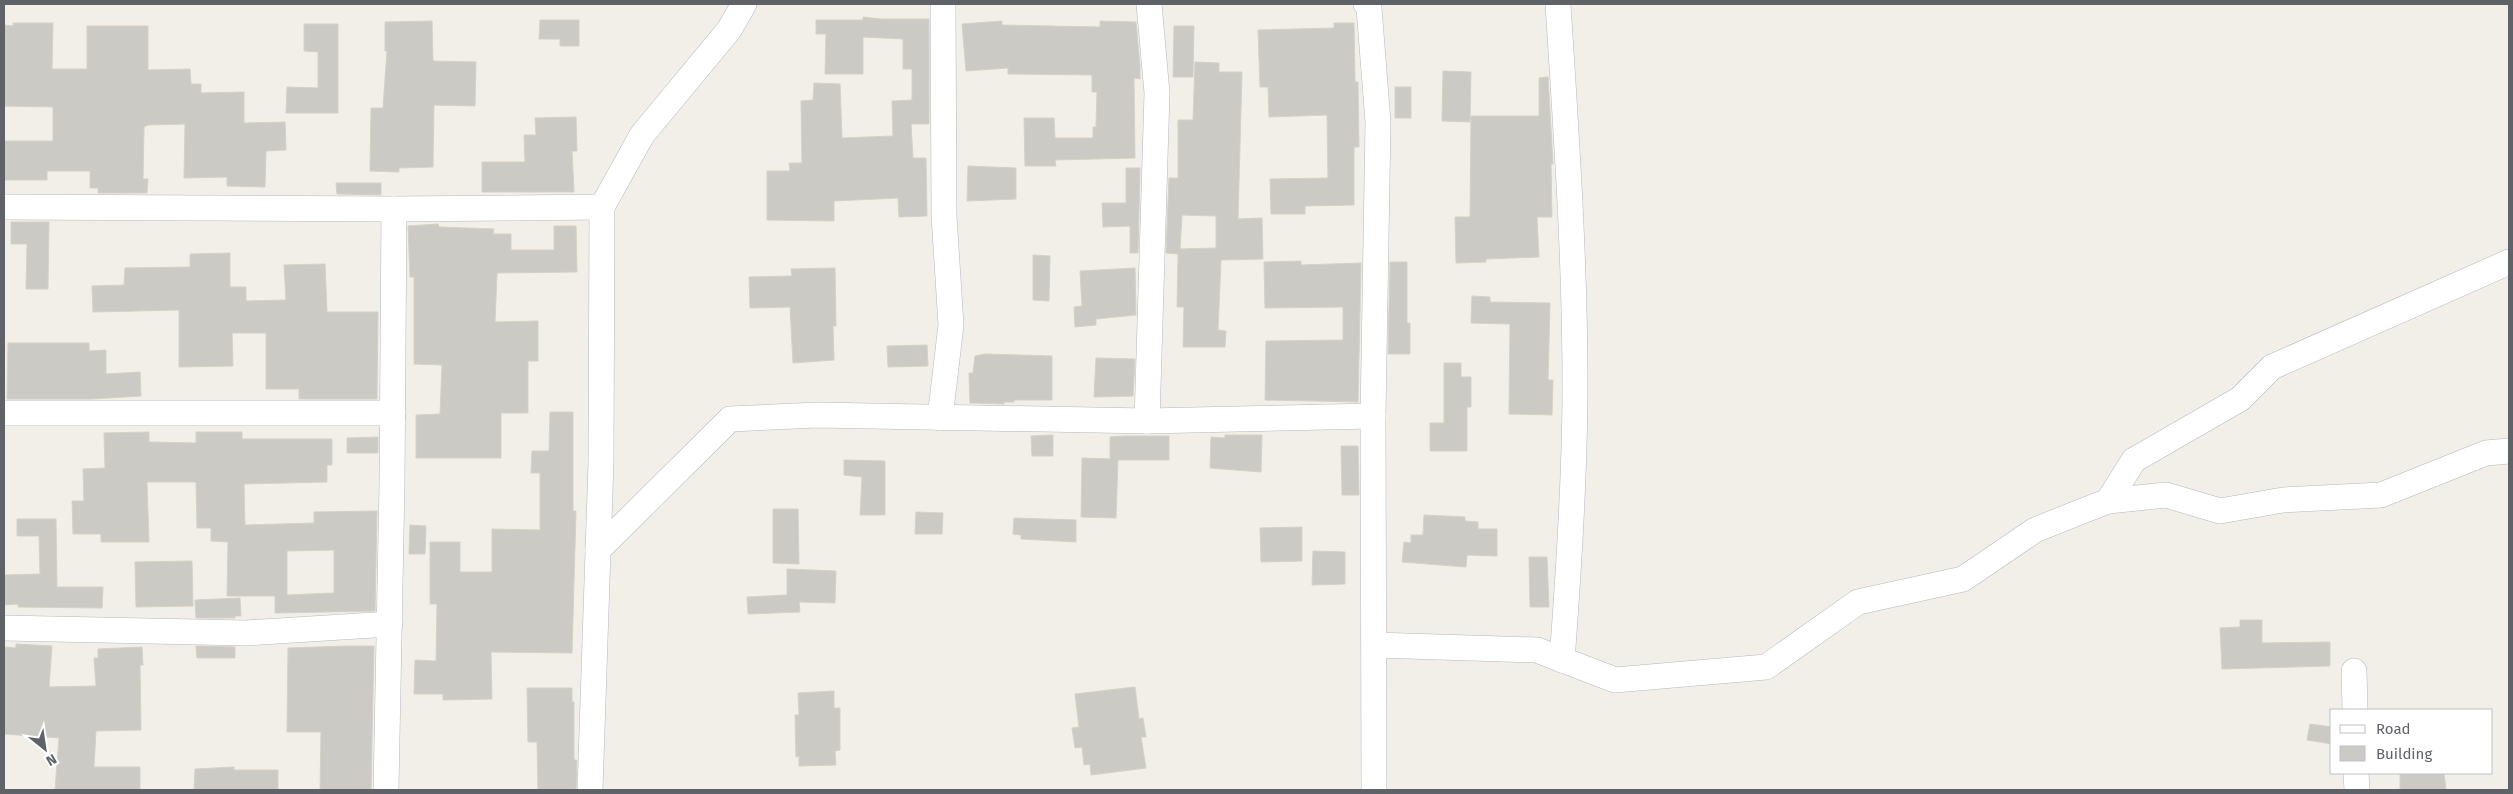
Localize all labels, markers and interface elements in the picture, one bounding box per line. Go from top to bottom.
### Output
legend [2330,709,2493,774]
text: Road [2376,720,2411,738]
north arrow [20,724,70,774]
text: Building [2376,745,2432,763]
text: N [43,750,60,770]

